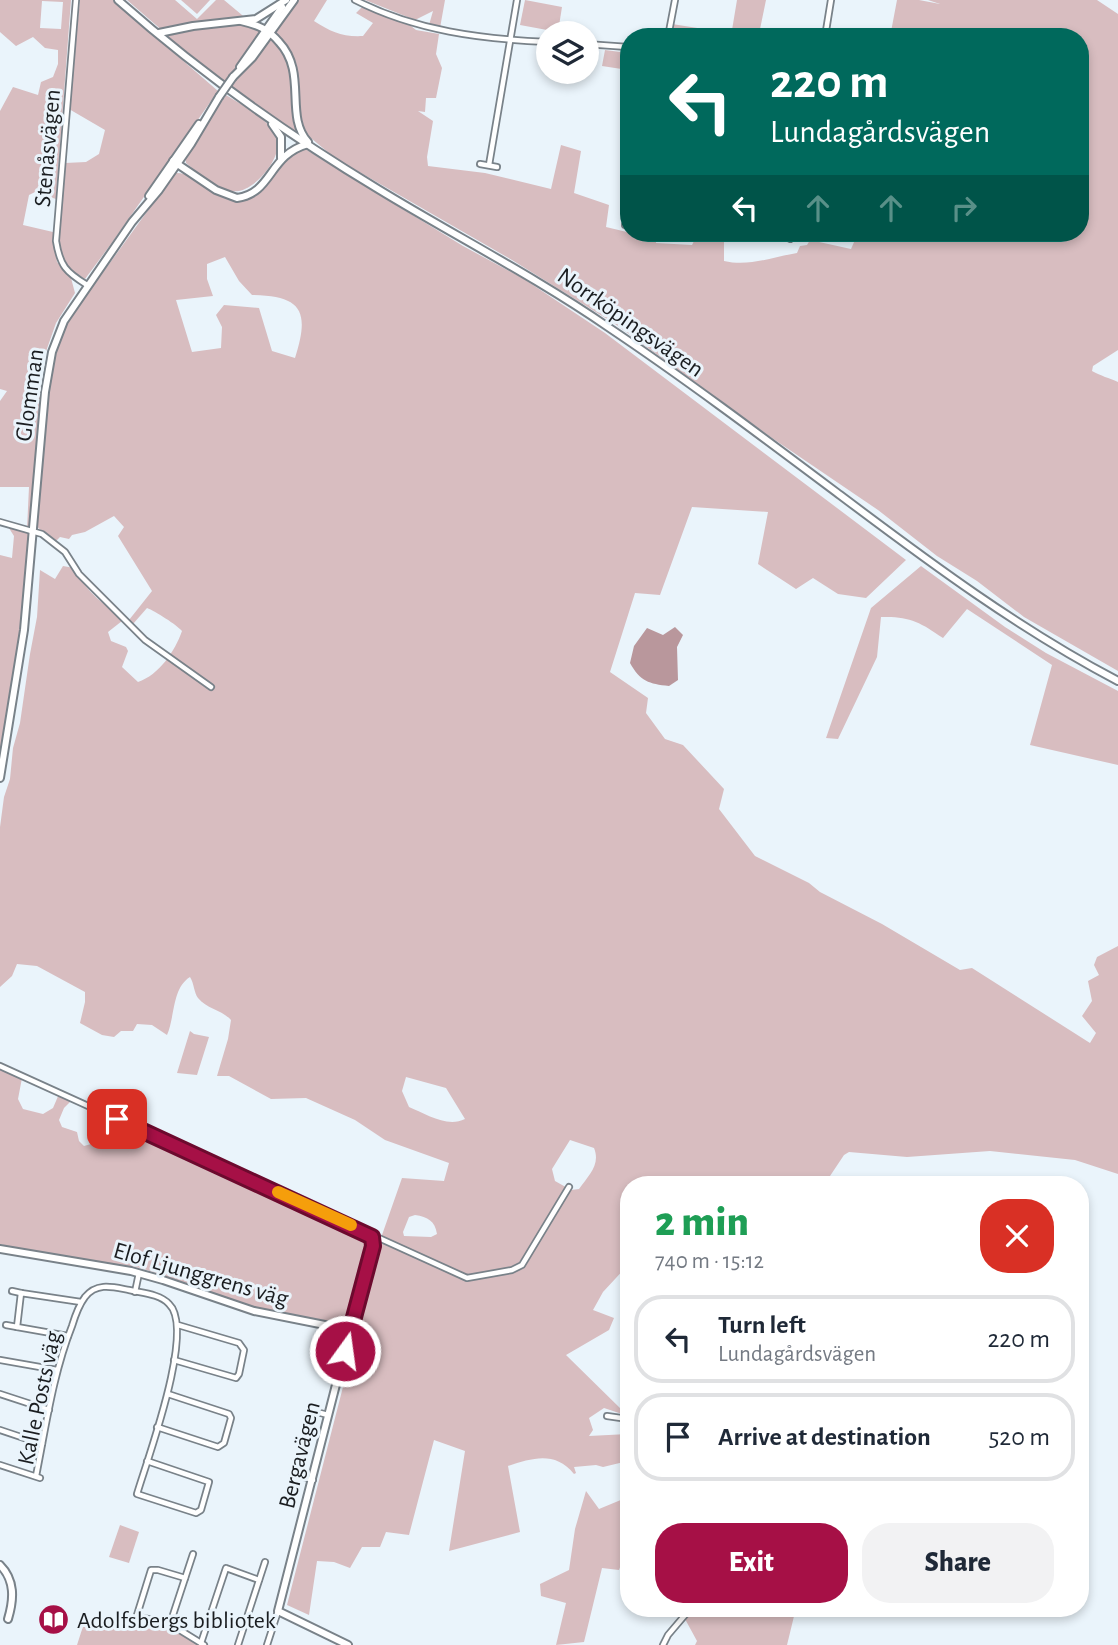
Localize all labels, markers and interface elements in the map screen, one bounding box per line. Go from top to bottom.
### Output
map controls [536,21,599,84]
button: layers [536,21,599,84]
icon: left [655,56,746,147]
text: 220 m [770,58,889,107]
street label: Stenåsvägen [31,88,65,208]
text: Lundagårdsvägen [770,116,990,148]
icon: left [726,189,764,227]
icon: ahead [799,189,837,227]
icon: ahead [872,189,910,227]
icon: right [945,189,983,227]
street label: Norrköpingsvägen [553,264,708,382]
street label: Glomman [12,347,48,443]
pin [87,1089,147,1149]
icon: arrive [98,1100,136,1138]
button: close [980,1199,1054,1273]
text: 2 min [655,1201,749,1243]
street label: Elof Ljunggrens väg [111,1239,291,1311]
text: 740 m · 15:12 [655,1250,764,1273]
text: Turn left [718,1312,806,1338]
position arrow [308,1314,382,1388]
icon: left [659,1320,697,1358]
text: 220 m [988,1326,1050,1352]
street label: Kalle Posts väg [14,1329,66,1467]
text: Lundagårdsvägen [718,1343,876,1366]
street label: Bergavägen [275,1399,325,1511]
icon: arrive [659,1418,697,1456]
text: Arrive at destination [718,1424,931,1450]
text: 520 m [988,1424,1050,1450]
button: Exit [655,1523,848,1603]
button: Share [862,1523,1054,1603]
library icon: Adolfsbergs bibliotek [37,1603,71,1637]
place label: Adolfsbergs bibliotek [77,1609,276,1633]

